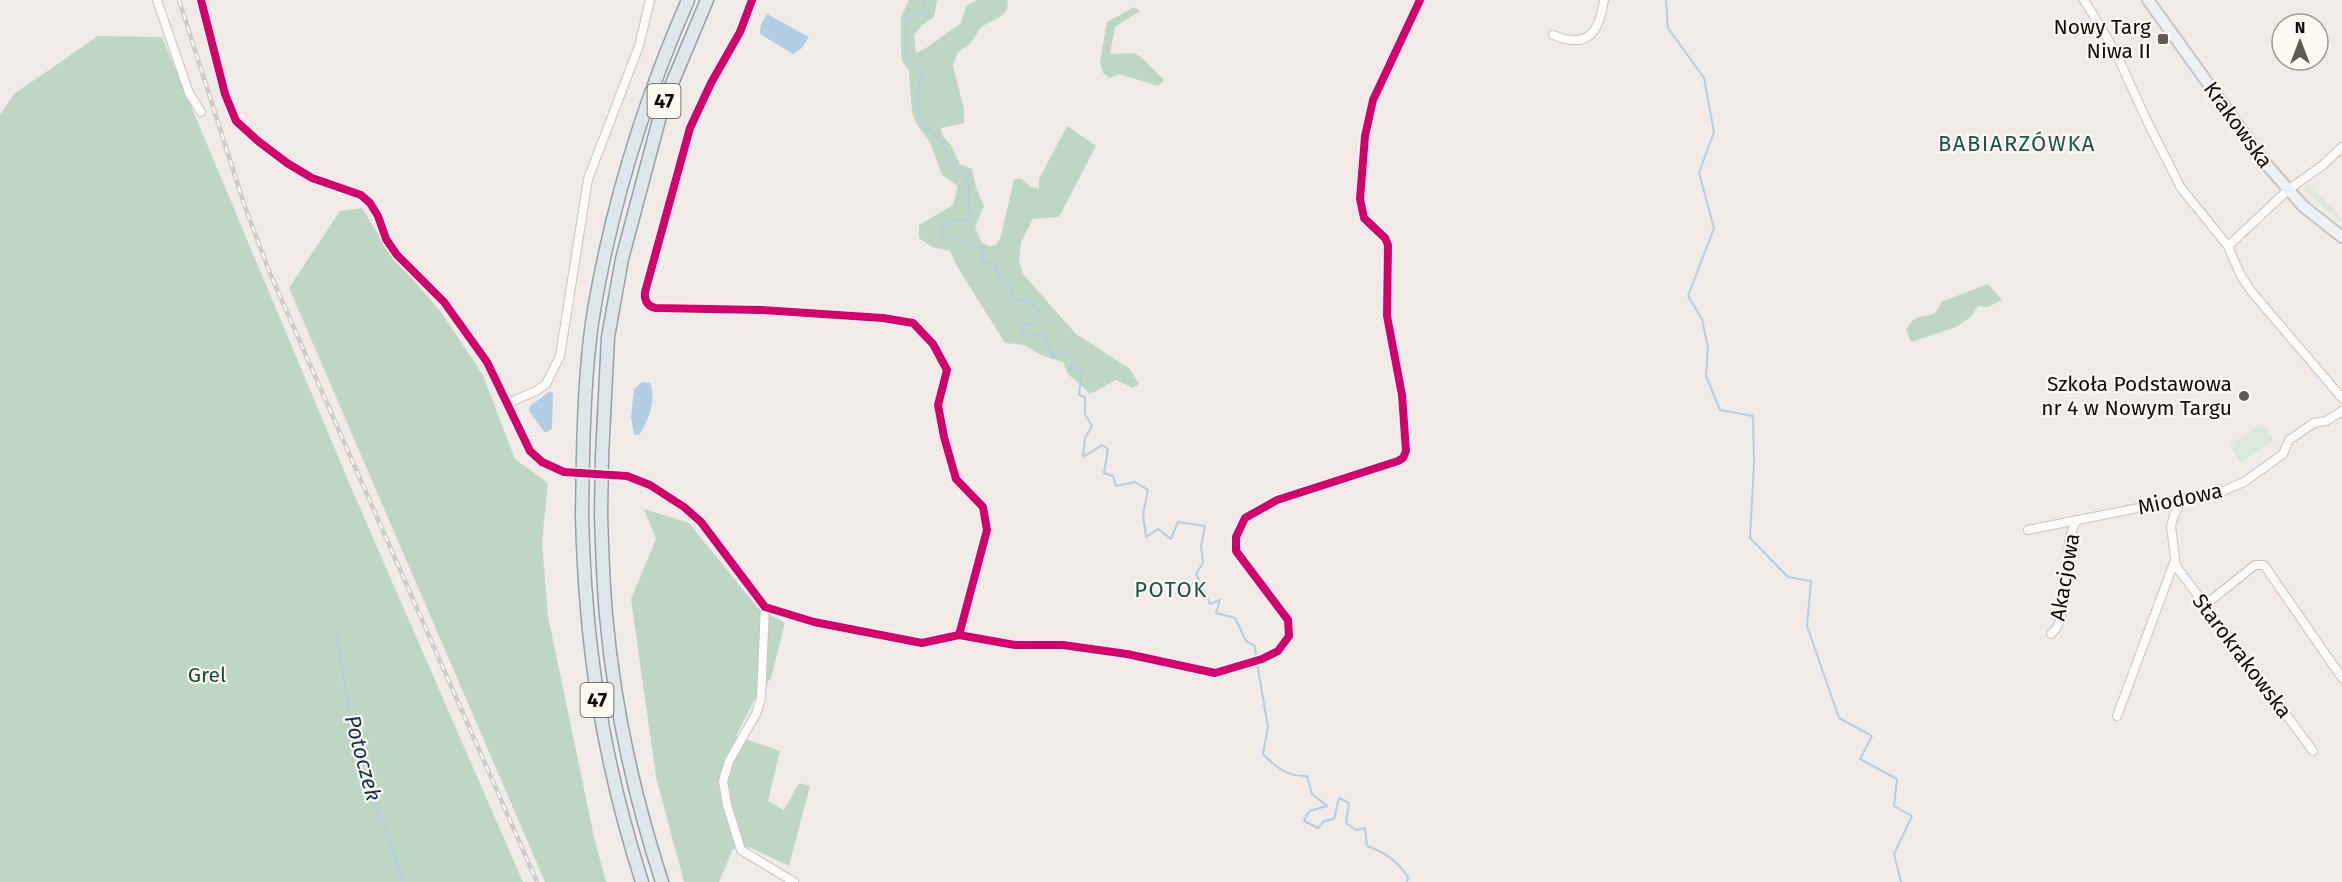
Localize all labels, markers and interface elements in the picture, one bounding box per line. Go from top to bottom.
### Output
north arrow [2270,12,2330,72]
place label: Nowy Targ Niwa II [2053,14,2151,64]
text: N [2295,18,2305,37]
marker: Nowy Targ Niwa II [2156,32,2170,46]
street label: Krakowska [2198,77,2278,173]
road number: 47 [648,84,680,118]
district label: BABIARZÓWKA [1938,130,2096,157]
place label: Szkoła Podstawowa nr 4 w Nowym Targu [2041,371,2232,421]
marker: Szkoła Podstawowa nr 4 w Nowym Targu [2237,389,2251,403]
street label: Miodowa [2135,477,2225,521]
street label: Akacjowa [2045,531,2085,623]
district label: POTOK [1134,576,1208,603]
street label: Starokrakowska [2187,589,2297,723]
park label: Grel [188,662,226,688]
road number: 47 [580,683,614,717]
water label: Potoczek [339,712,387,804]

